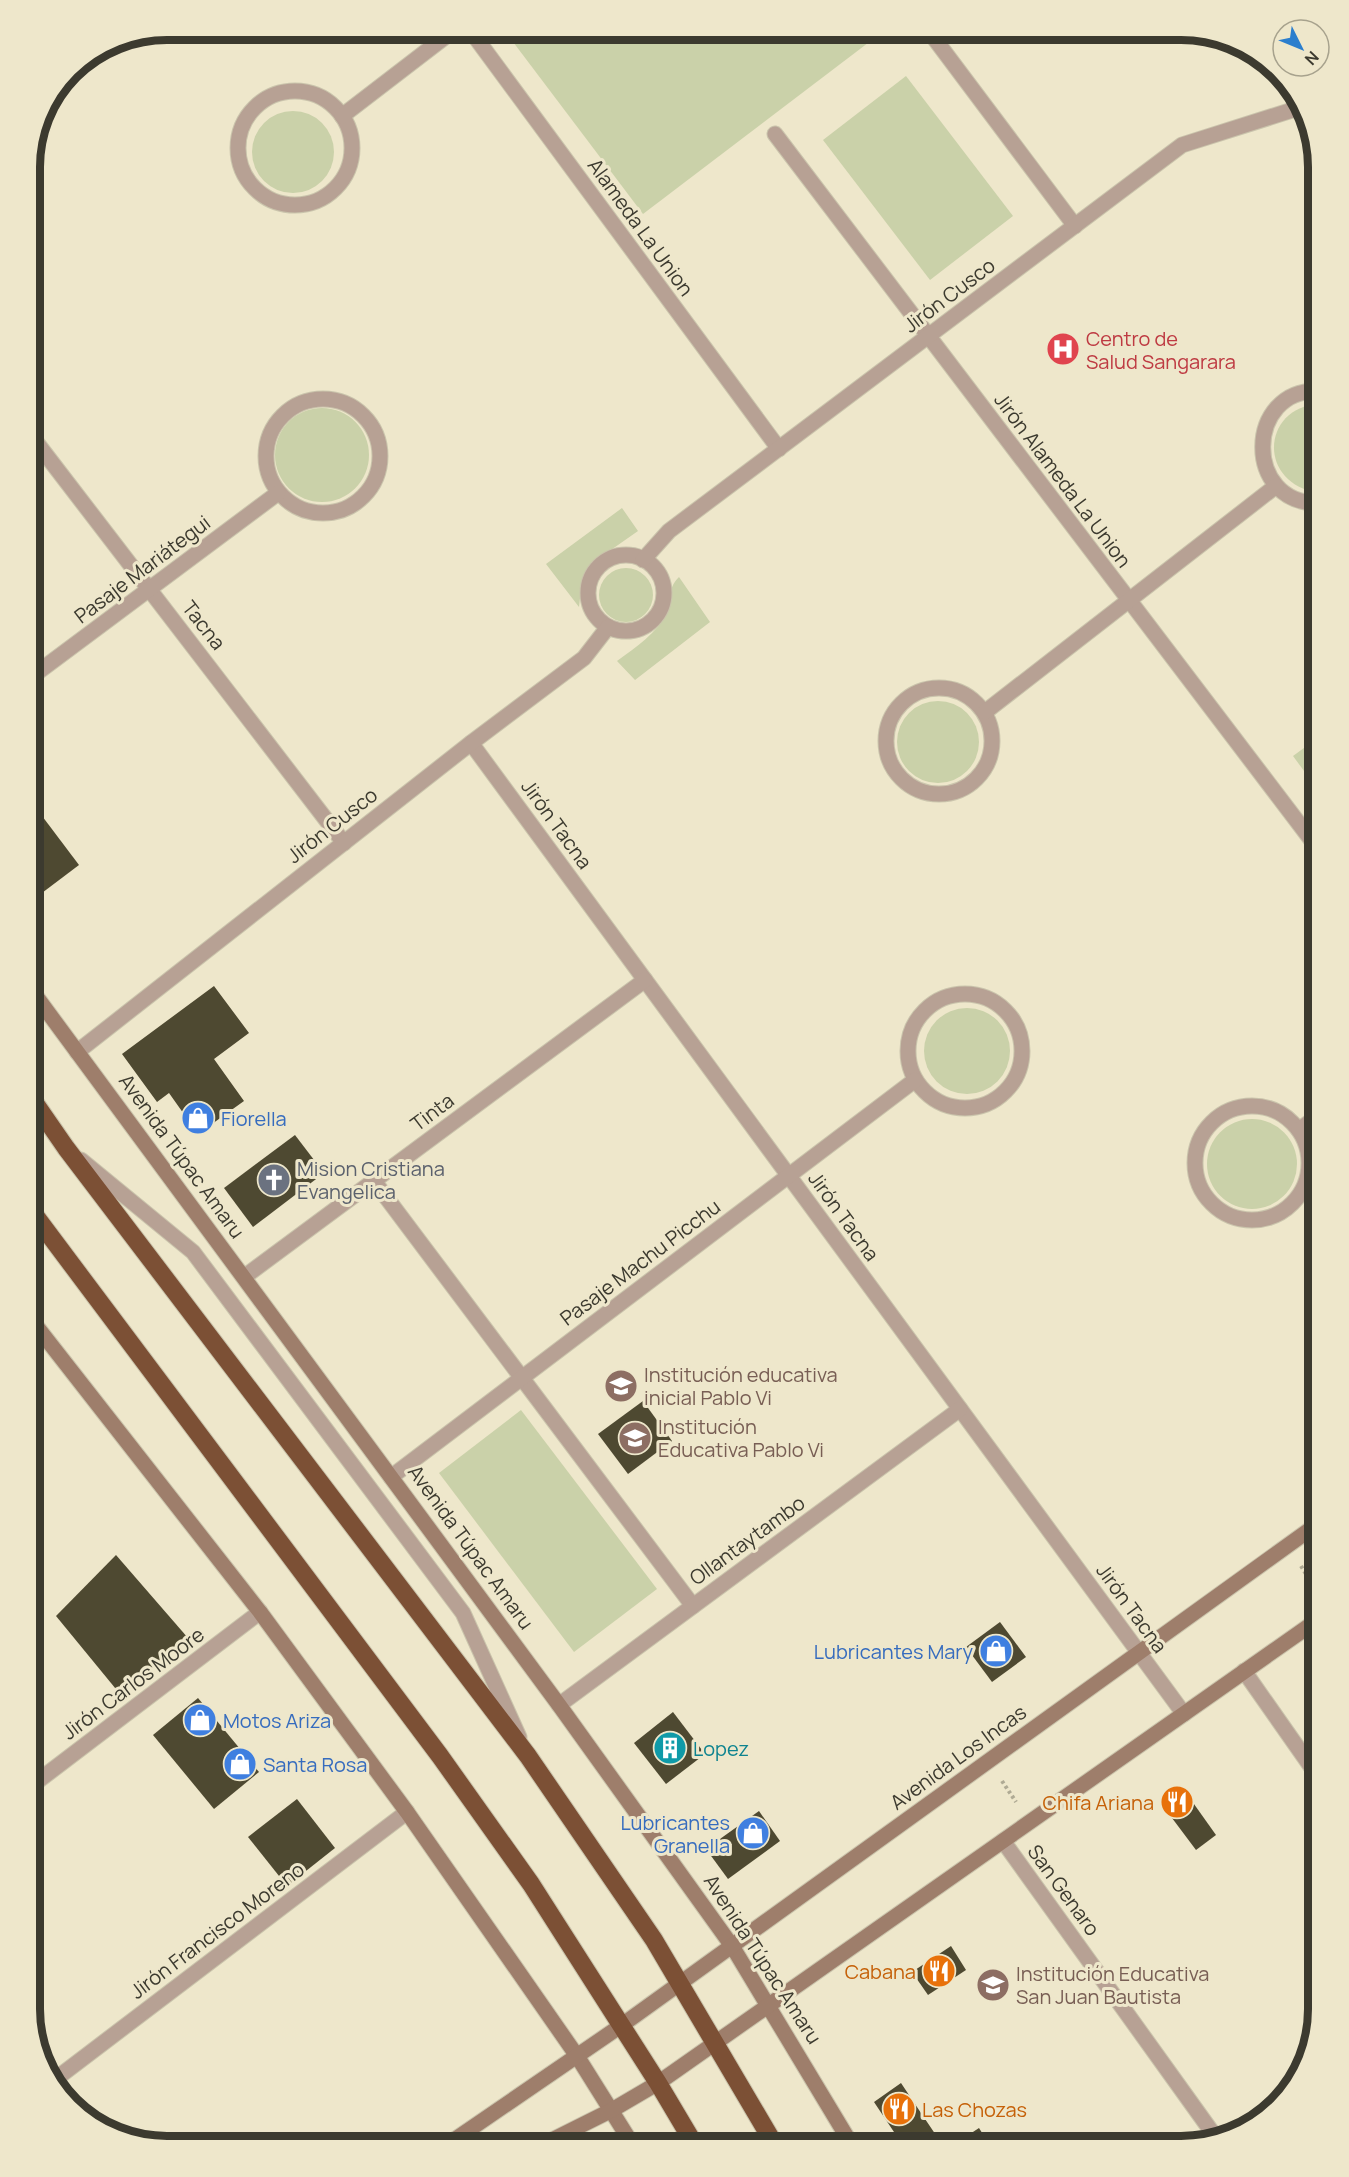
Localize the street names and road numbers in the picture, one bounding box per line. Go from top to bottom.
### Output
street label: Alameda La Union [582,153,700,301]
street label: Jirón Cusco [898,252,1000,338]
street label: Jirón Alameda La Union [988,387,1138,573]
street label: Pasaje Mariátegui [69,509,215,629]
street label: Tacna [176,595,232,655]
street label: Jirón Tacna [515,774,599,874]
street label: Jirón Cusco [281,781,383,869]
street label: Avenida Túpac Amaru [113,1068,251,1244]
street label: Tinta [405,1087,459,1137]
street label: Jirón Tacna [802,1166,886,1266]
street label: Pasaje Machu Picchu [554,1193,726,1331]
street label: Avenida Túpac Amaru [402,1459,540,1635]
street label: Ollantaytambo [684,1489,810,1591]
street label: Jirón Tacna [1090,1558,1174,1658]
street label: Jirón Carlos Moore [56,1621,210,1745]
street label: Avenida Los Incas [885,1698,1031,1816]
street label: San Genaro [1022,1839,1106,1941]
street label: Jirón Francisco Moreno [124,1855,310,2004]
street label: Avenida Túpac Amaru [698,1869,828,2049]

